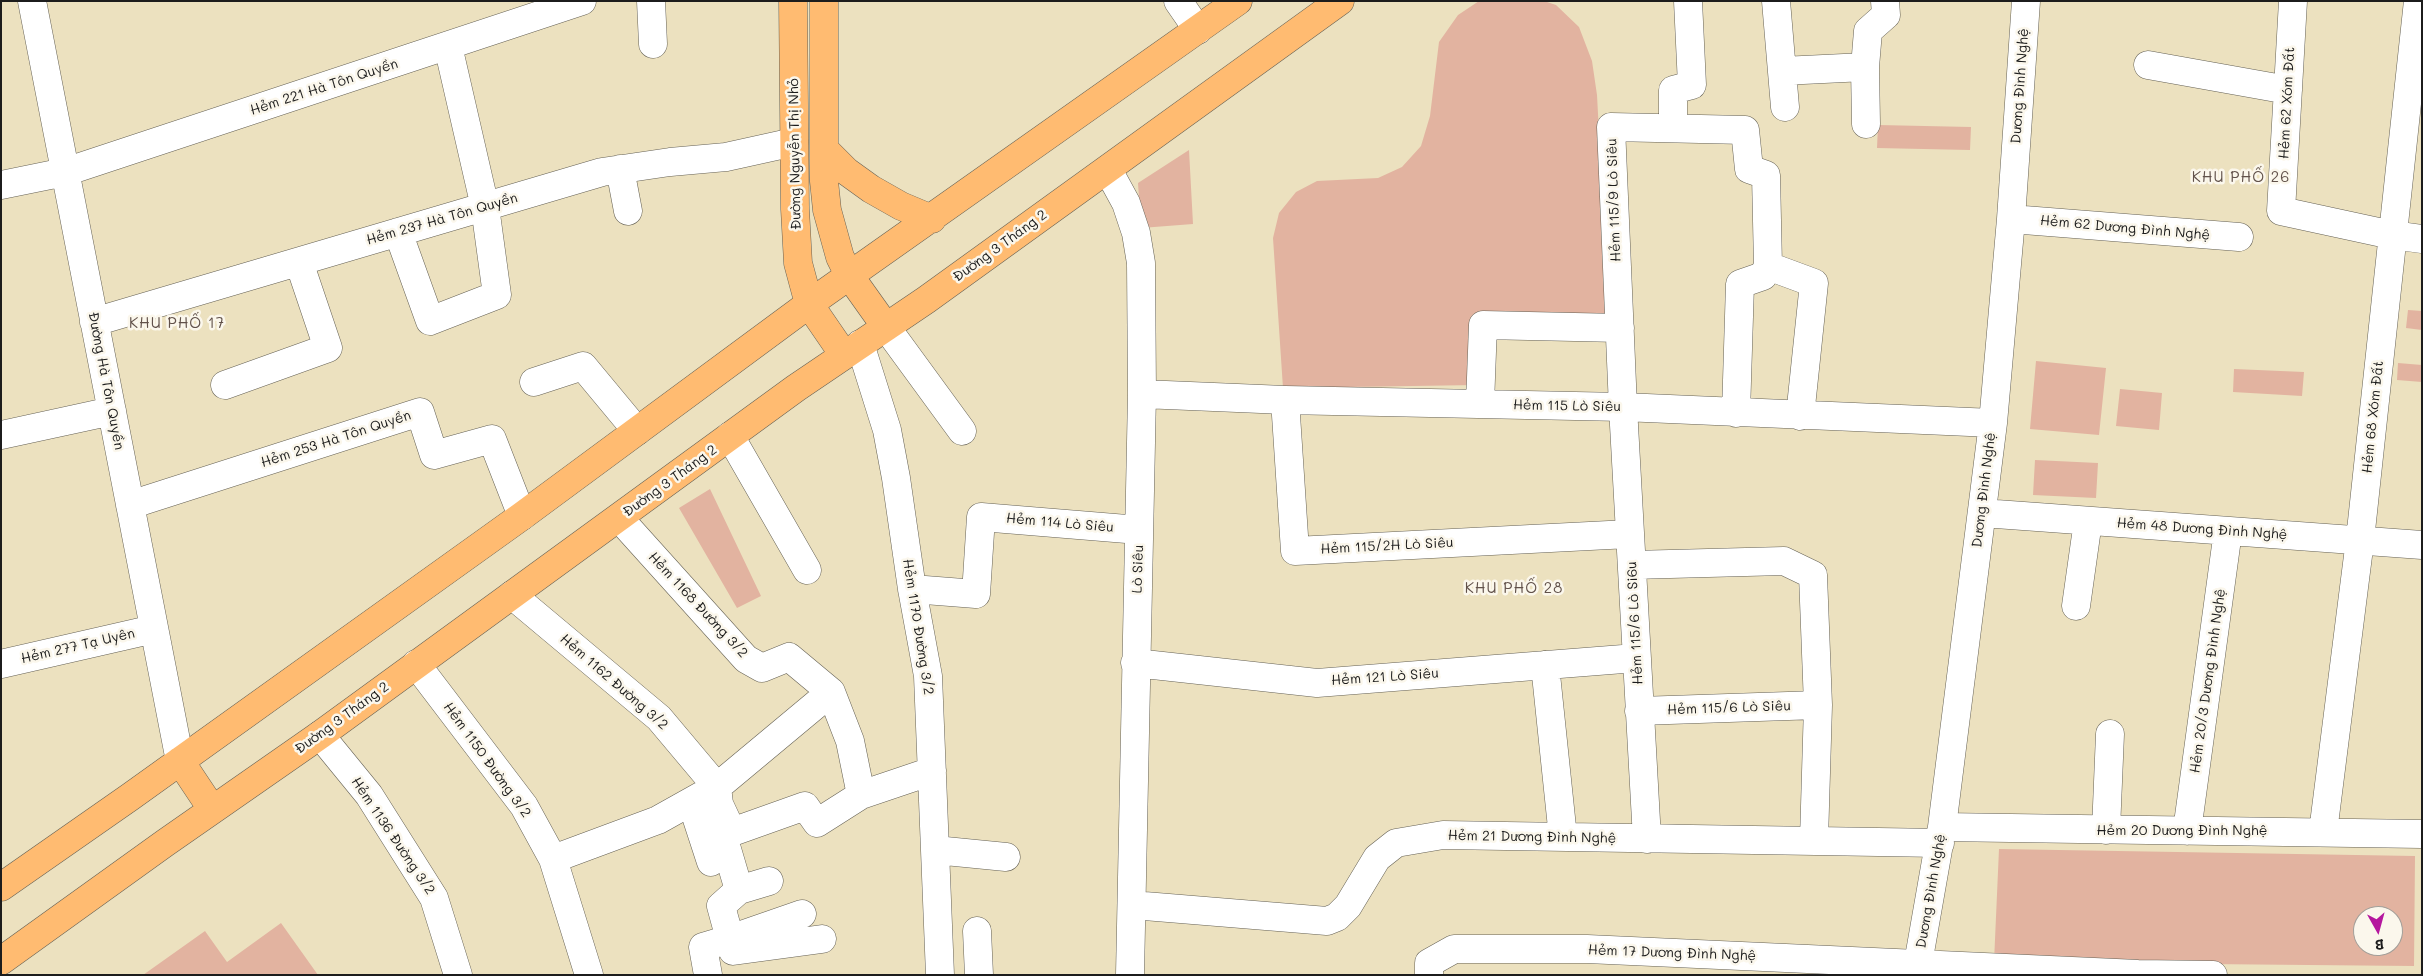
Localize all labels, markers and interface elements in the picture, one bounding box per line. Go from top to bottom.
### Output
street label: Dương Đình Nghệ [2008,28,2032,144]
street label: Hẻm 62 Xóm Đất [2276,46,2298,160]
street label: Hẻm 221 Hà Tôn Quyền [248,55,400,119]
street label: Đường Nguyễn Thị Nhỏ [785,78,805,230]
street label: Hẻm 115/9 Lò Siêu [1603,138,1625,262]
district label: KHU PHỐ 26 [2190,168,2292,186]
street label: Hẻm 237 Hà Tôn Quyền [365,189,519,249]
street label: Đường 3 Tháng 2 [950,206,1050,286]
street label: Hẻm 62 Dương Đình Nghệ [2039,212,2211,244]
street label: Đường Hà Tôn Quyền [84,311,128,451]
district label: KHU PHỐ 17 [128,314,226,332]
street label: Hẻm 68 Xóm Đất [2359,360,2387,474]
street label: Hẻm 115 Lò Siêu [1513,397,1621,415]
street label: Hẻm 253 Hà Tôn Quyền [259,407,413,471]
street label: Dương Đình Nghệ [1969,432,1999,548]
street label: Đường 3 Tháng 2 [620,441,720,521]
street label: Hẻm 114 Lò Siêu [1005,510,1115,536]
street label: Hẻm 48 Dương Đình Nghệ [2116,515,2288,543]
street label: Hẻm 115/2H Lò Siêu [1320,534,1454,558]
street label: Lò Siêu [1129,544,1147,594]
street label: Hẻm 1168 Đường 3/2 [645,549,751,661]
street label: Hẻm 1170 Đường 3/2 [899,558,937,696]
street label: Hẻm 115/6 Lò Si6u [1623,561,1647,685]
district label: KHU PHỐ 28 [1463,579,1565,597]
street label: Hẻm 20/3 Dương Đình Nghệ [2187,588,2229,774]
street label: Hẻm 277 Tạ Uyên [19,625,137,667]
street label: Hẻm 1162 Đường 3/2 [557,631,671,733]
street label: Hẻm 121 Lò Siêu [1331,665,1439,689]
street label: Đường 3 Tháng 2 [292,678,392,758]
street label: Hẻm 115/6 Lò Siêu [1667,697,1791,719]
street label: Hẻm 1150 Đường 3/2 [440,699,534,821]
street label: Hẻm 1136 Đường 3/2 [348,774,438,898]
street label: Hẻm 20 Dương Đình Nghệ [2097,823,2267,839]
street label: Hẻm 21 Dương Đình Nghệ [1448,827,1616,847]
street label: Dương Đình Nghệ [1913,833,1949,949]
north arrow [2353,906,2403,956]
text: B [2374,935,2386,955]
street label: Hẻm 17 Dương Đình Nghệ [1588,942,1756,964]

